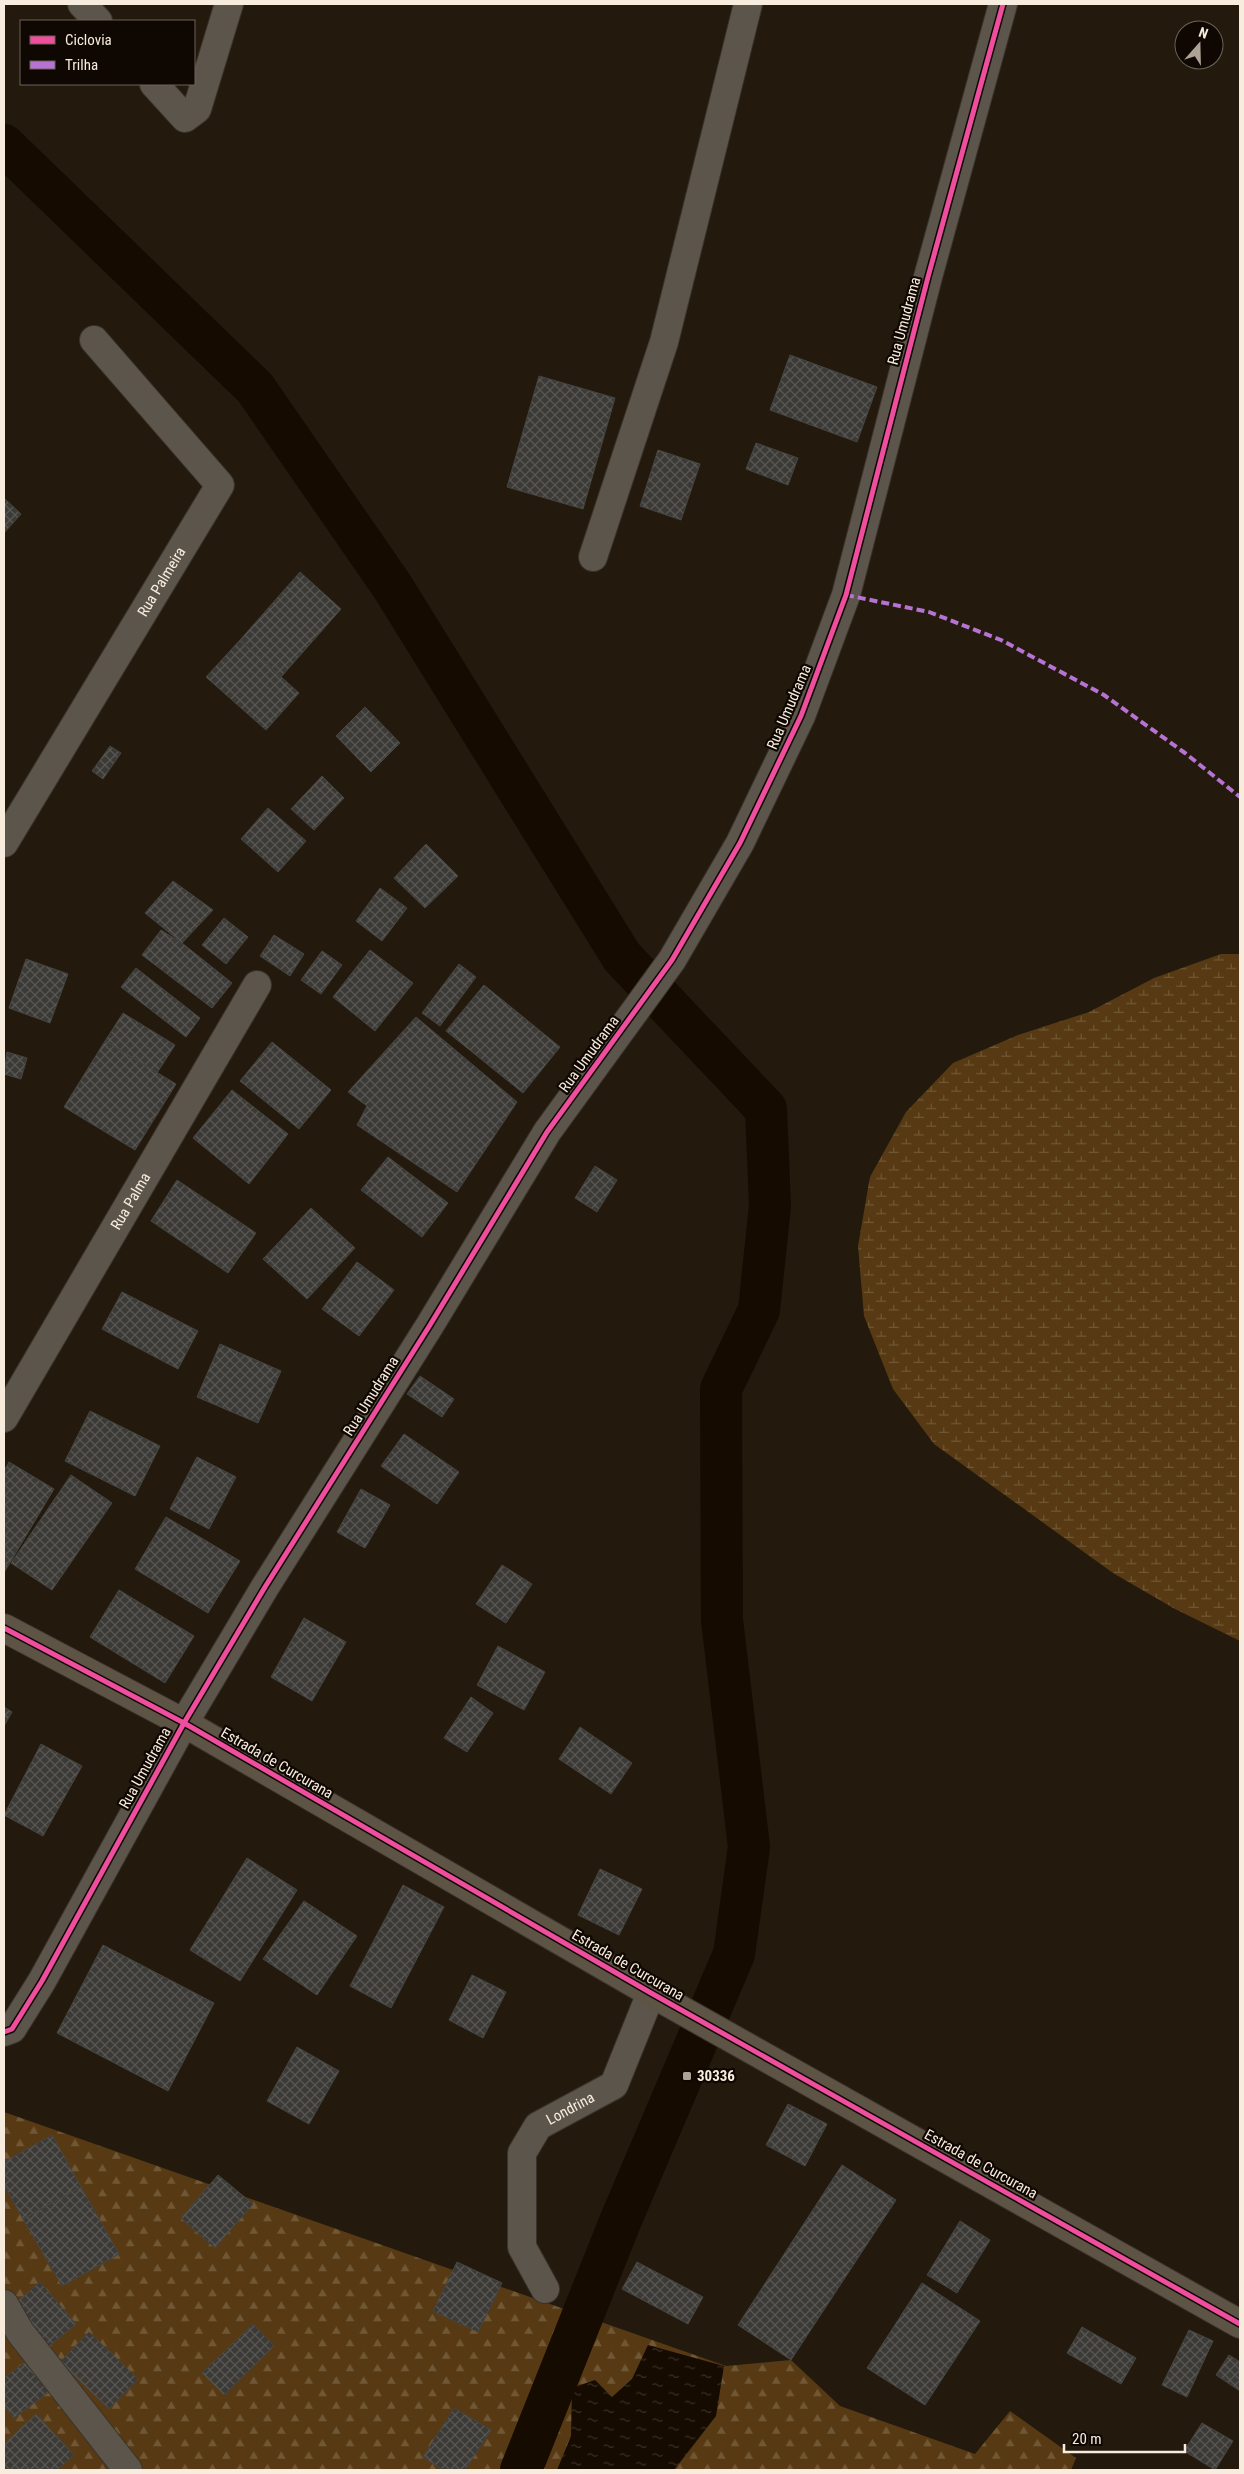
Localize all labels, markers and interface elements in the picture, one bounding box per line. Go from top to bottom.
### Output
legend [20,20,195,85]
north arrow [1174,20,1224,70]
text: N [1197,24,1210,42]
text: Ciclovia [65,31,112,49]
text: Trilha [65,56,98,74]
street label: Rua Umudrama [884,275,924,367]
street label: Rua Palmeira [134,544,189,620]
street label: Rua Umudrama [763,662,815,752]
street label: Rua Umudrama [555,1012,623,1096]
street label: Rua Palma [107,1169,154,1233]
street label: Rua Umudrama [339,1353,403,1439]
street label: Rua Umudrama [115,1724,175,1812]
street label: Estrada de Curcurana [218,1724,336,1802]
street label: Estrada de Curcurana [569,1926,687,2004]
place label: 30336 [697,2067,735,2085]
marker: 30336 [681,2070,693,2082]
street label: Londrina [543,2088,597,2129]
street label: Estrada de Curcurana [921,2125,1041,2203]
scale bar [1064,2422,1185,2454]
text: 20 m [1072,2430,1102,2448]

